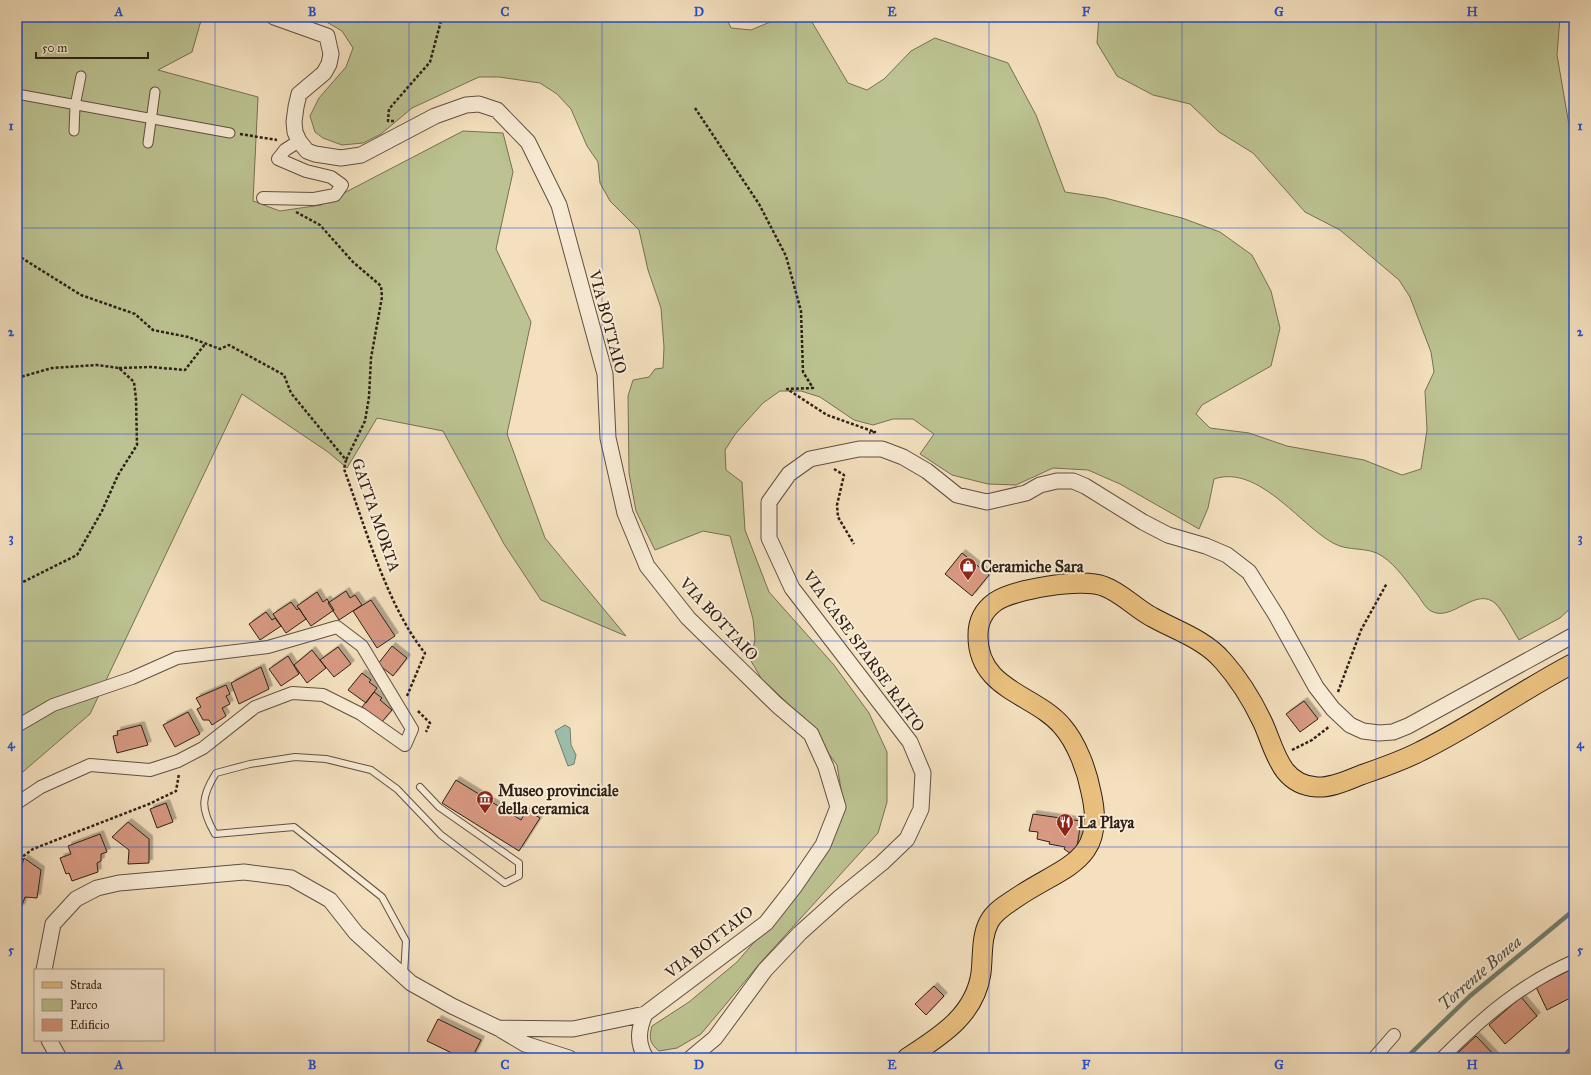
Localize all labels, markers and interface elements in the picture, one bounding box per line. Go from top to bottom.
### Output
text: A [114,4,124,20]
text: B [308,4,317,20]
text: C [501,4,510,20]
text: D [694,4,704,20]
text: E [887,4,897,20]
text: F [1082,4,1091,20]
text: G [1274,4,1284,20]
text: H [1466,4,1478,20]
scale bar [36,34,148,60]
text: 50 m [42,41,67,55]
text: 1 [8,118,14,134]
text: 1 [1577,118,1583,134]
street label: VIA BOTTAIO [585,267,631,376]
text: 2 [8,324,15,340]
text: 2 [1577,324,1584,340]
street label: GATTA MORTA [348,456,404,575]
text: 3 [8,530,14,546]
text: 3 [1577,530,1583,546]
shop icon: Ceramiche Sara [958,556,978,581]
place label: Ceramiche Sara [981,557,1085,576]
street label: VIA CASE SPARSE RAITO [799,566,929,735]
street label: VIA BOTTAIO [675,573,762,664]
text: 4 [7,736,15,752]
text: 4 [1576,736,1584,752]
place label: Museo provinciale della ceramica [498,781,619,818]
museum icon: Museo provinciale della ceramica [475,789,495,814]
restaurant icon: La Playa [1055,812,1075,837]
place label: La Playa [1078,813,1136,833]
street label: VIA BOTTAIO [660,902,757,983]
water label: Torrente Bonea [1434,931,1526,1015]
text: 5 [8,942,15,958]
text: 5 [1577,942,1584,958]
legend [34,969,164,1041]
text: Strada [70,978,103,992]
text: Parco [70,998,97,1012]
text: Edificio [70,1018,109,1032]
text: A [114,1057,124,1073]
text: B [308,1057,317,1073]
text: C [501,1057,510,1073]
text: D [694,1057,704,1073]
text: E [887,1057,897,1073]
text: F [1082,1057,1091,1073]
text: G [1274,1057,1284,1073]
text: H [1466,1057,1478,1073]

